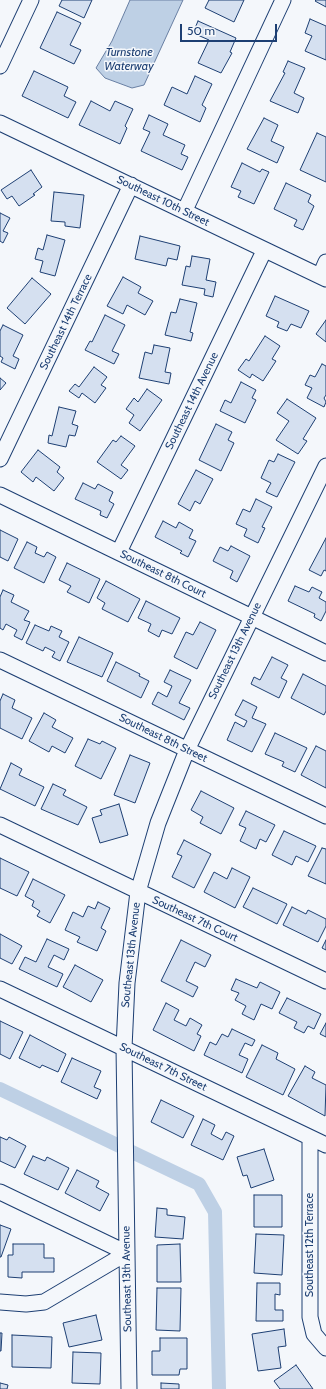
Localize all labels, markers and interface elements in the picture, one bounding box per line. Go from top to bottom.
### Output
scale bar [182,16,279,42]
text: 50 m [187,23,215,38]
water label: Turnstone Waterway [104,45,154,73]
street label: Southeast 10th Street [115,173,211,229]
street label: Southeast 14th Terrace [37,272,95,372]
street label: Southeast 14th Avenue [163,350,221,452]
street label: Southeast 8th Court [118,547,208,601]
street label: Southeast 13th Avenue [206,600,264,702]
street label: Southeast 8th Street [117,711,209,765]
street label: Southeast 7th Court [150,893,240,945]
street label: Southeast 13th Avenue [119,902,143,1008]
street label: Southeast 7th Street [117,1040,209,1094]
street label: Southeast 12th Terrace [303,1193,317,1297]
street label: Southeast 13th Avenue [119,1226,135,1332]

